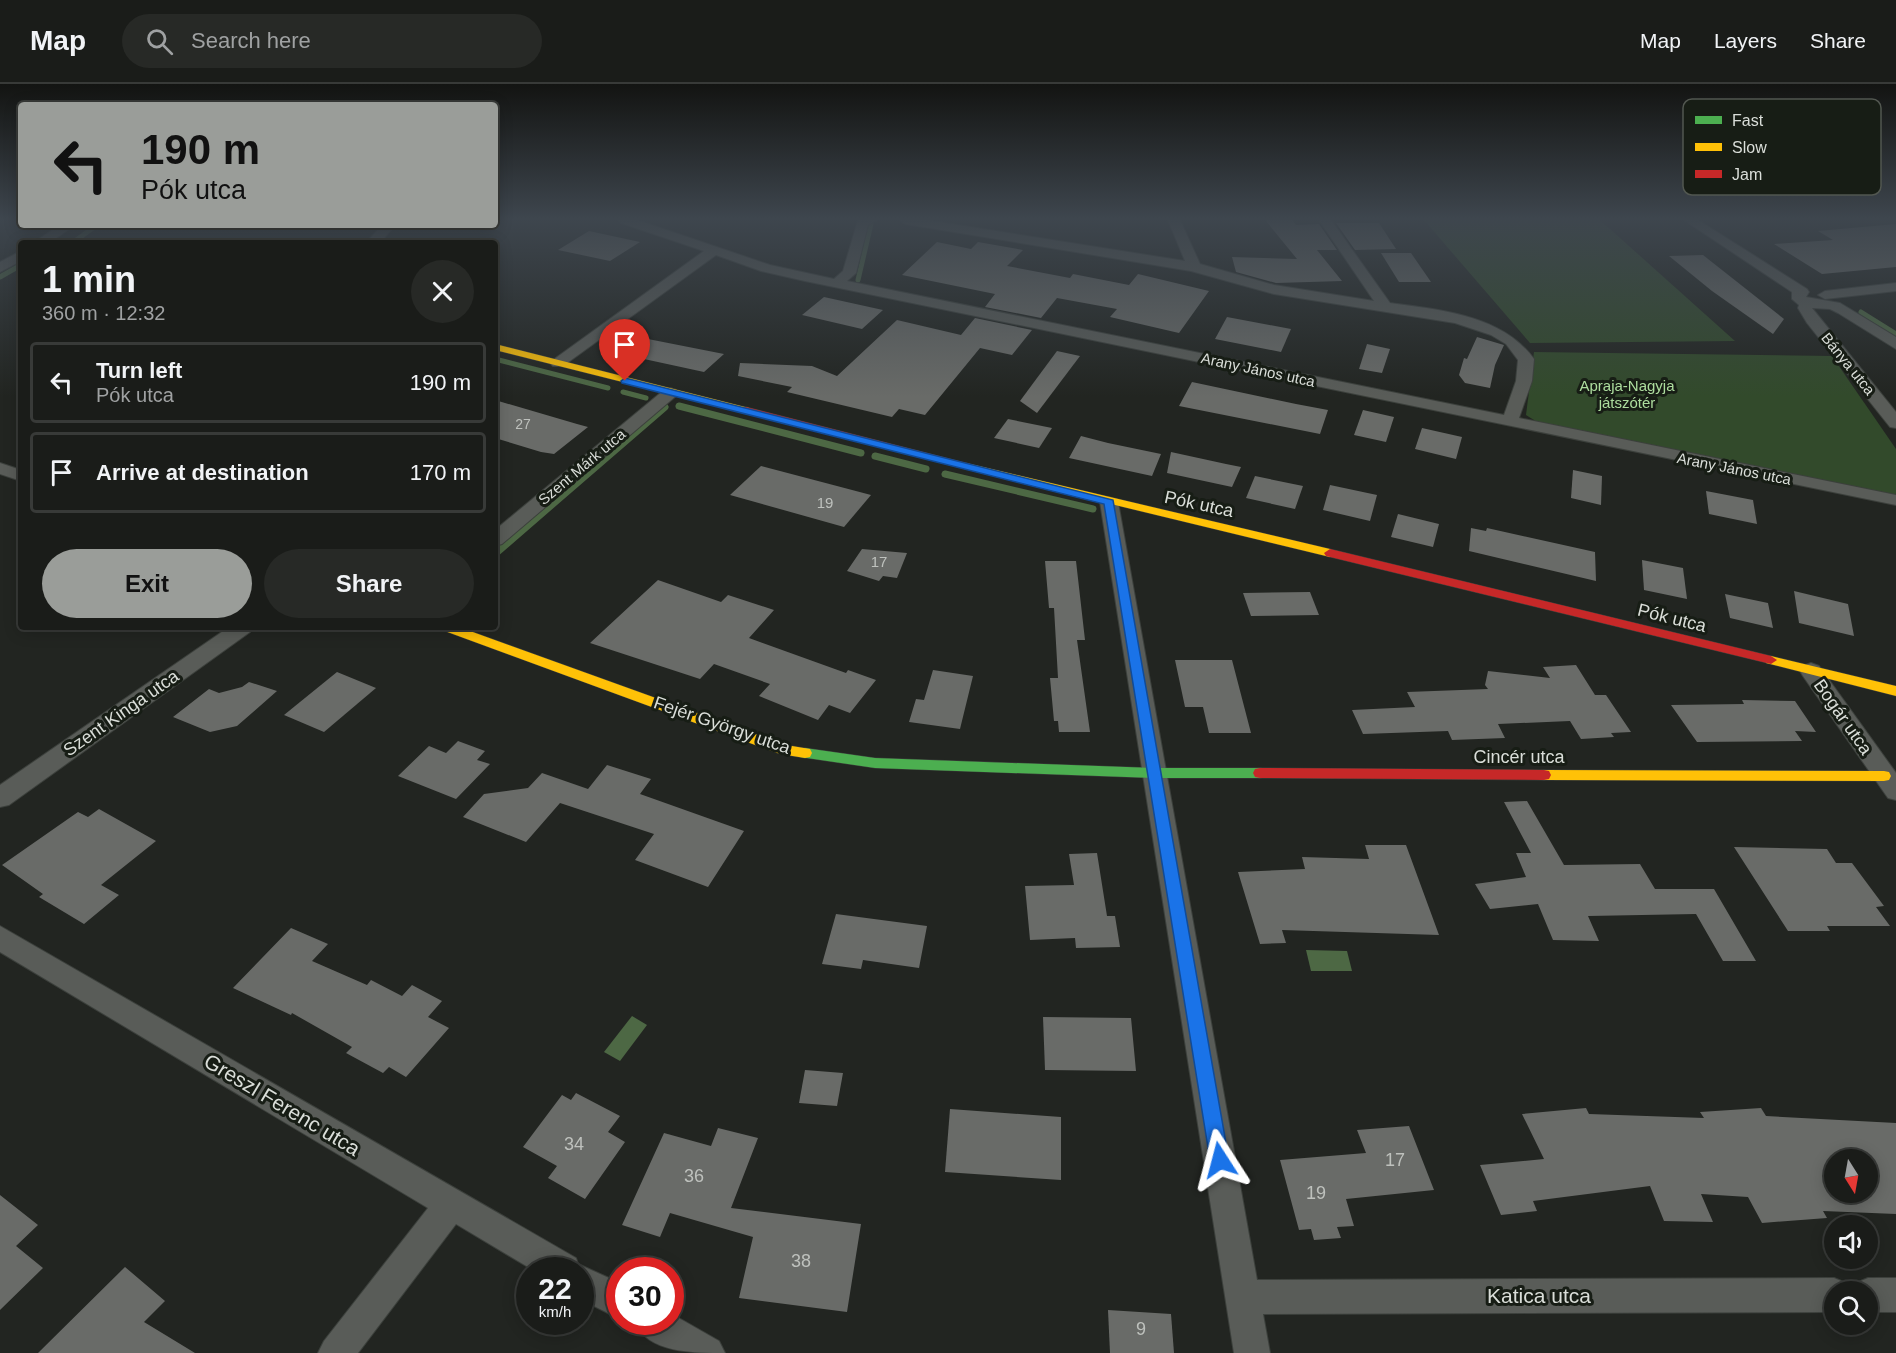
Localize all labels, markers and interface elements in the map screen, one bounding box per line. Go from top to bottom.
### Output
search box [122,14,542,68]
text: Map [30,25,86,56]
icon: search [143,25,176,58]
text: Search here [191,28,311,53]
text: Map [1640,29,1681,52]
text: Layers [1714,29,1777,52]
text: Share [1810,29,1866,52]
legend [1683,99,1881,195]
text: Fast [1732,112,1764,129]
icon: left [42,126,120,204]
text: 190 m [141,126,260,173]
text: Slow [1732,139,1767,156]
text: Jam [1732,166,1762,183]
text: Pók utca [141,175,246,205]
text: 1 min [42,259,136,300]
button: close [411,260,474,323]
text: 360 m · 12:32 [42,302,165,324]
pin [599,319,650,381]
icon: arrive [608,328,641,361]
street label: Bánya utca [1818,329,1879,399]
street label: Arany János utca [1200,349,1317,390]
text: Turn left [96,358,182,383]
icon: left [45,366,78,399]
text: 190 m [410,370,471,395]
park label: Apraja-Nagyja játszótér [1579,377,1675,411]
text: Pók utca [96,384,174,406]
house number: 27 [515,416,531,432]
street label: Szent Márk utca [535,425,629,508]
street label: Arany János utca [1676,449,1793,488]
icon: arrive [45,456,78,489]
text: Arrive at destination [96,460,309,485]
text: 170 m [410,460,471,485]
street label: Pók utca [1163,487,1236,521]
house number: 19 [817,494,833,511]
button: Exit [42,549,252,618]
button: Share [264,549,474,618]
house number: 17 [871,553,887,570]
street label: Pók utca [1636,600,1709,636]
street label: Szent Kinga utca [60,665,183,760]
street label: Bogár utca [1810,676,1877,759]
street label: Fejér György utca [651,692,794,758]
street label: Cincér utca [1473,747,1566,767]
street label: Greszl Ferenc utca [200,1049,364,1160]
position arrow [1188,1128,1252,1192]
house number: 34 [564,1134,584,1154]
north arrow [1824,1149,1878,1203]
map controls [1824,1149,1878,1335]
house number: 17 [1385,1150,1405,1170]
house number: 36 [684,1166,704,1186]
house number: 19 [1306,1183,1326,1203]
button: sound [1824,1215,1878,1269]
house number: 38 [791,1251,811,1271]
speed limit sign: 30 [606,1257,684,1335]
text: 22 [538,1272,572,1305]
button: search [1824,1281,1878,1335]
street label: Katica utca [1487,1284,1591,1307]
text: km/h [539,1303,571,1320]
house number: 9 [1136,1319,1146,1339]

